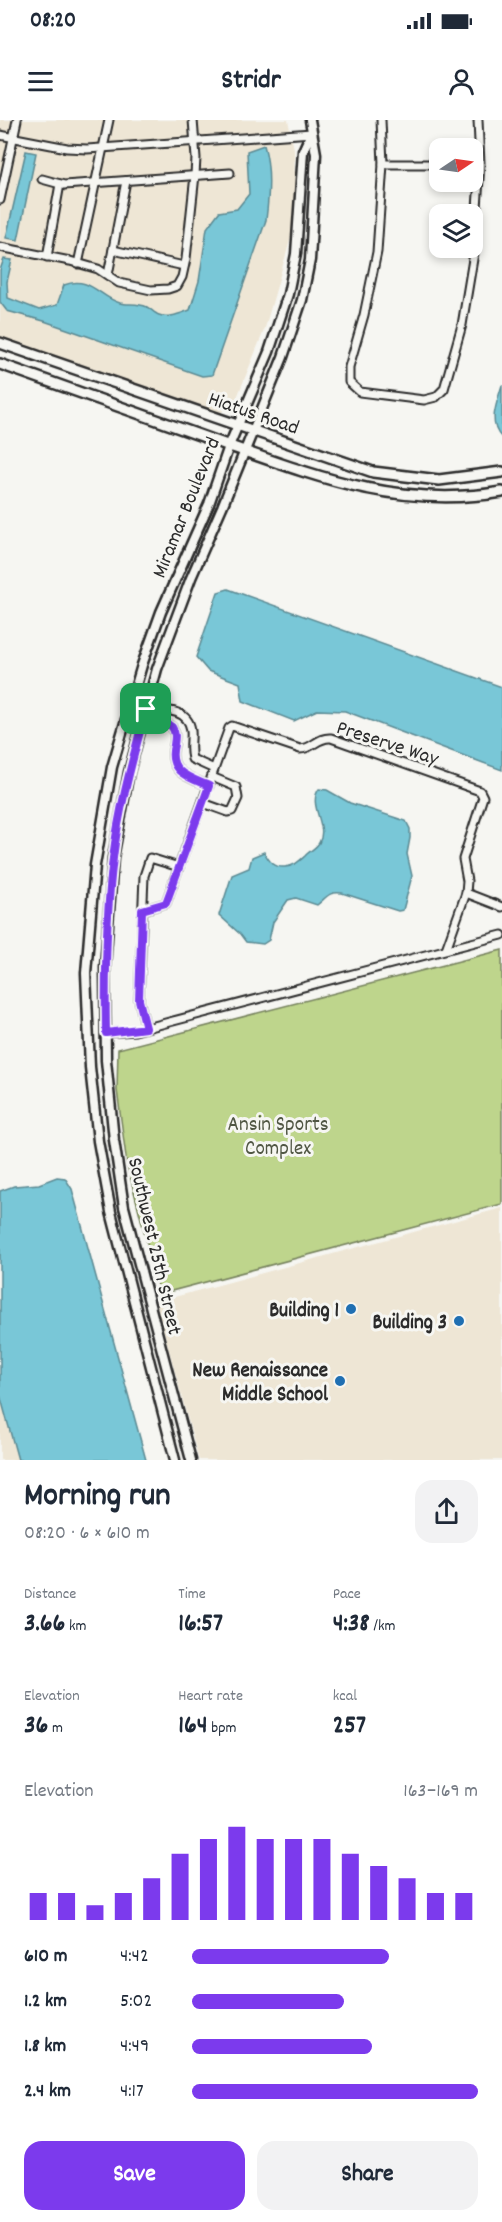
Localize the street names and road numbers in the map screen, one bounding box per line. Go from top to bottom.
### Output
street label: Hiatus Road [204,385,302,444]
street label: Miramar Boulevard [146,433,230,583]
street label: Preserve Way [332,714,442,776]
street label: Southwest 25th Street [118,1155,188,1339]

